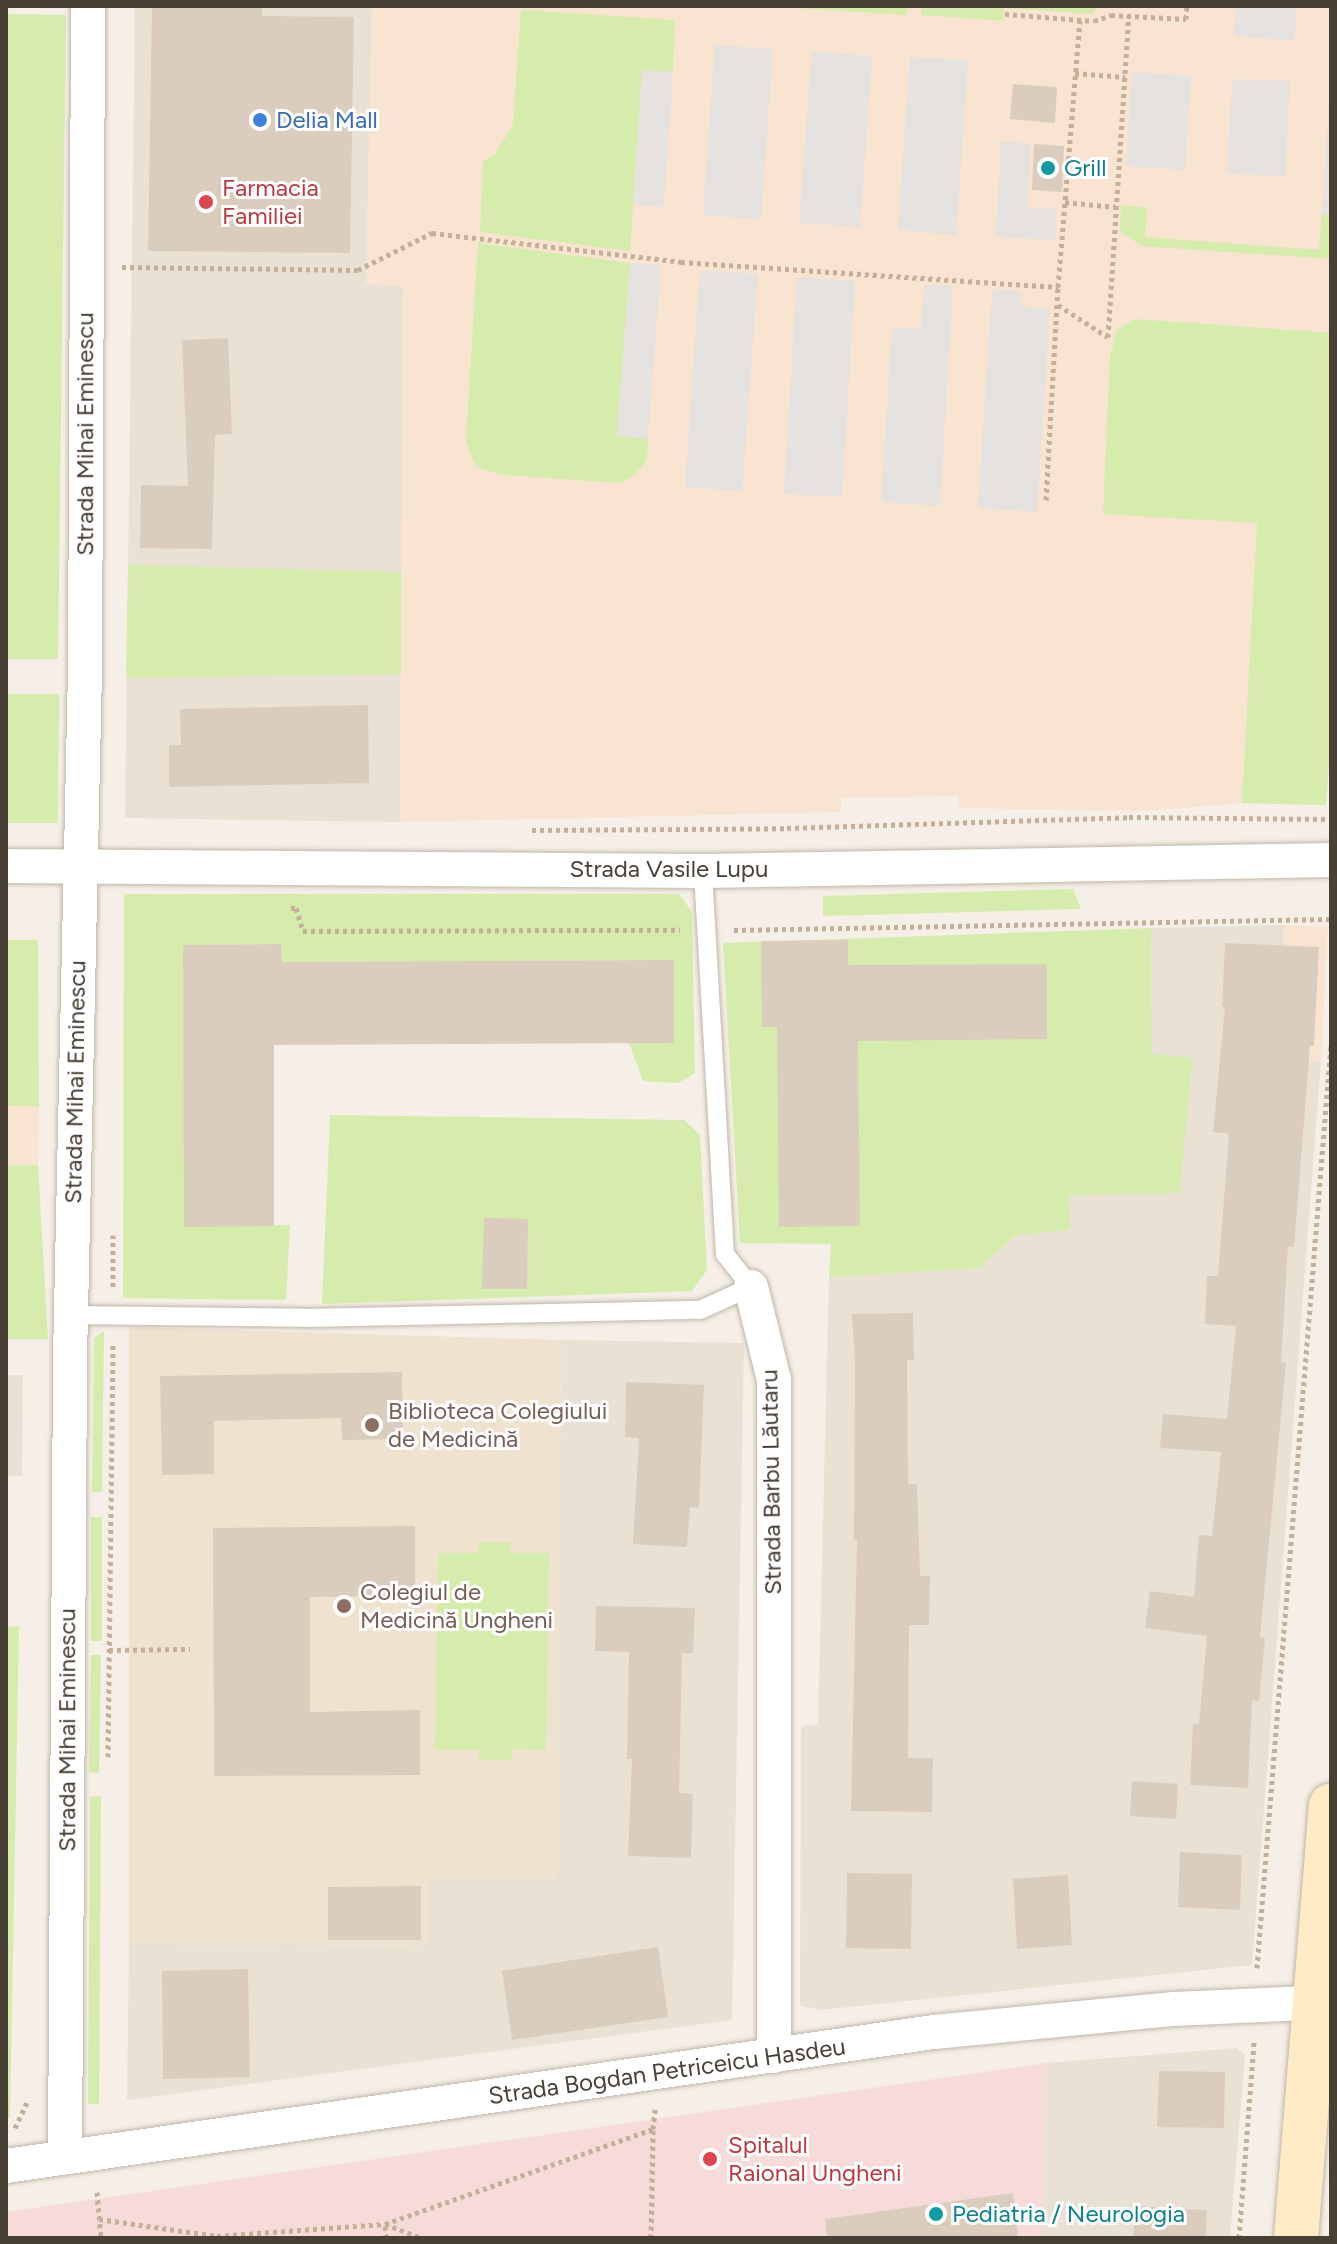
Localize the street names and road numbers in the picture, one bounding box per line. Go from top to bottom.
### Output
street label: Strada Mihai Eminescu [71,312,99,556]
street label: Strada Vasile Lupu [570,855,768,883]
street label: Strada Mihai Eminescu [58,960,92,1204]
street label: Strada Barbu Lăutaru [755,1369,787,1595]
street label: Strada Mihai Eminescu [53,1608,81,1852]
street label: Strada Bogdan Petriceicu Hasdeu [487,2032,847,2110]

